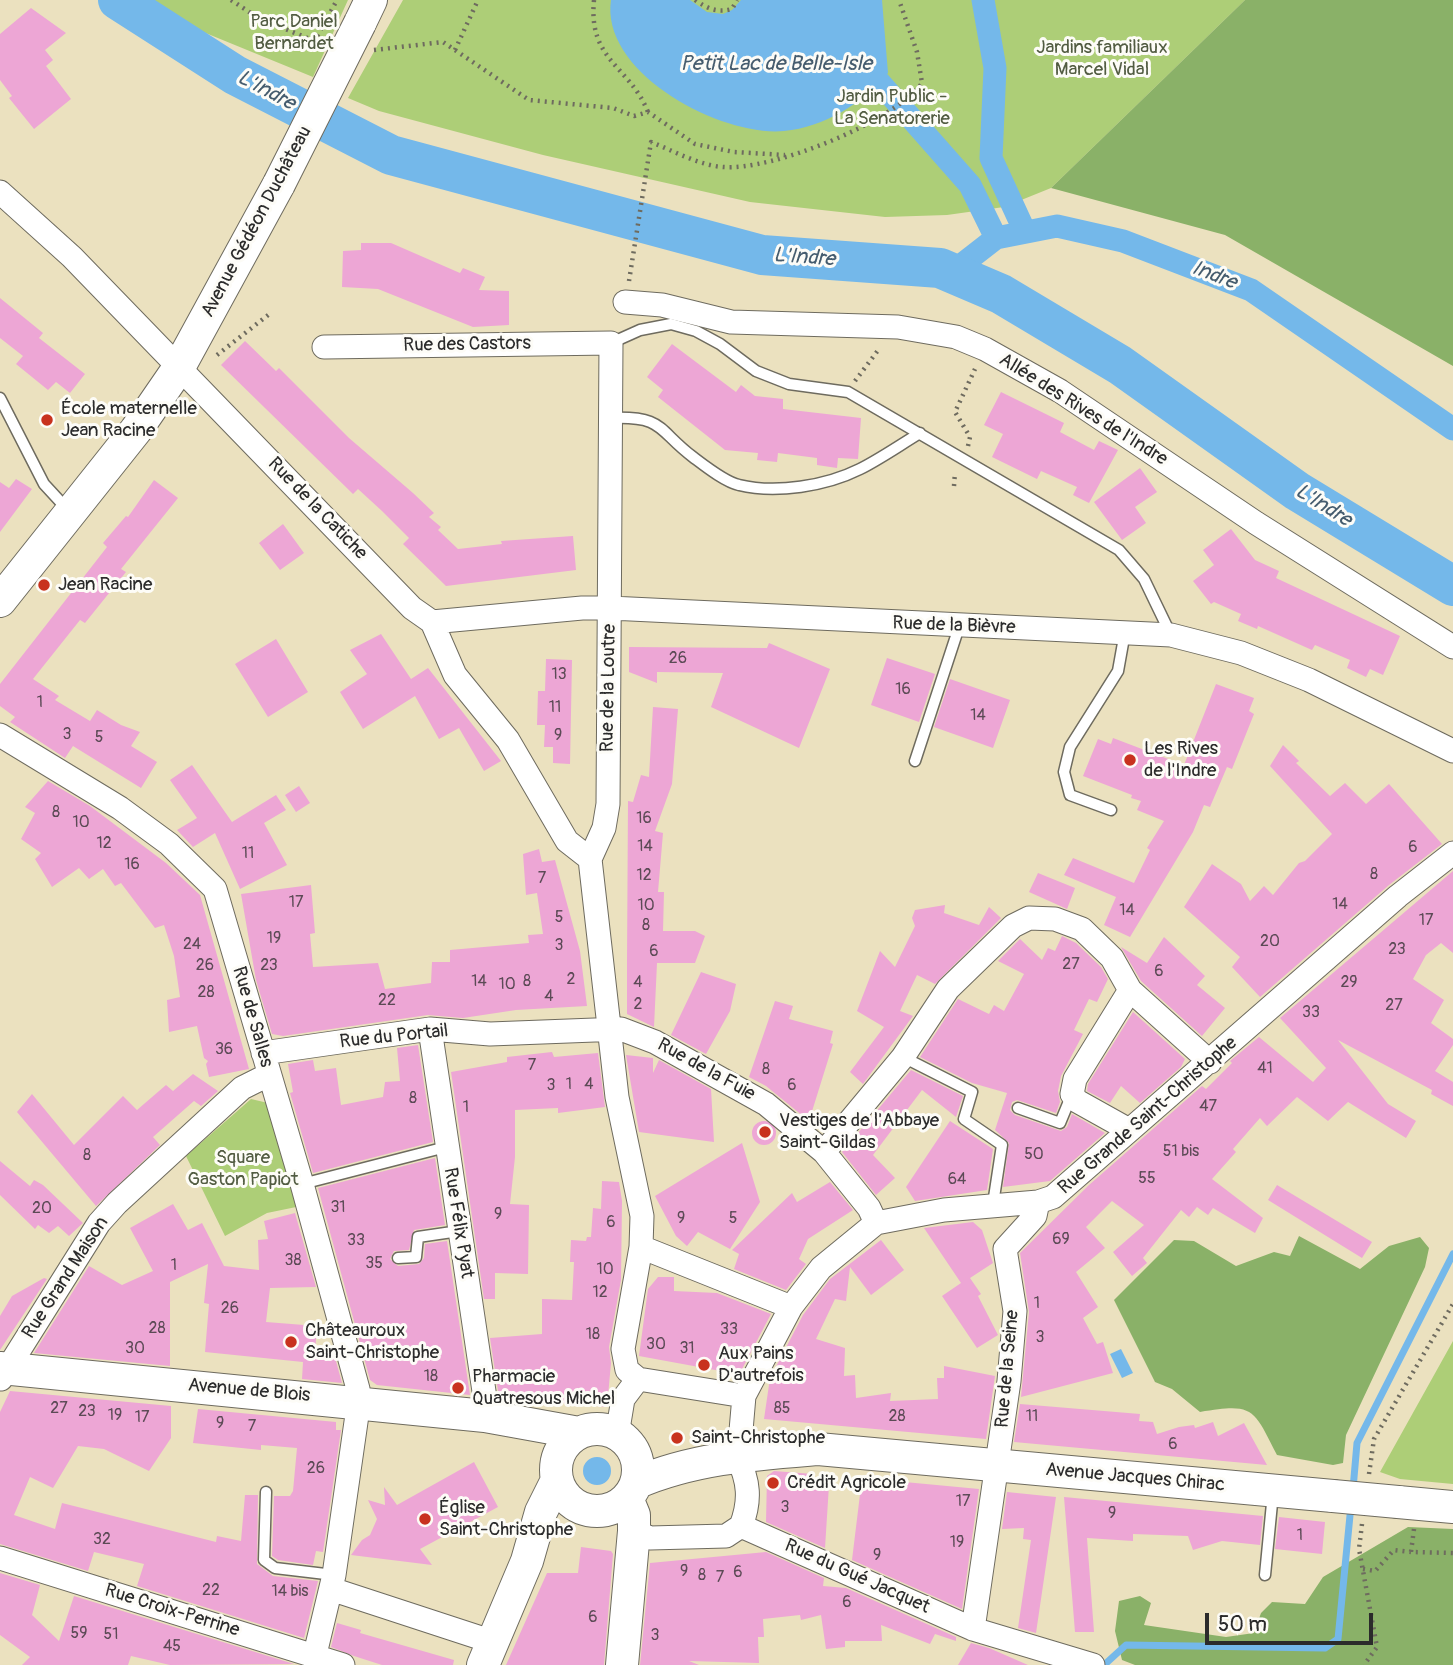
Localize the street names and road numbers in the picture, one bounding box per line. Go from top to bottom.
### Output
street label: Avenue Gédéon Duchâteau [197,123,317,321]
street label: Rue des Castors [403,332,531,358]
street label: Allée des Rives de l'Indre [995,349,1171,471]
street label: Rue de la Catiche [262,453,372,565]
street label: Rue de la Bièvre [892,612,1016,640]
street label: Rue de la Loutre [596,624,622,752]
street label: Rue de Salles [227,964,277,1070]
street label: Rue du Portail [339,1020,449,1054]
street label: Rue Grande Saint-Christophe [1054,1032,1242,1200]
street label: Rue de la Fuie [653,1034,759,1106]
street label: Rue Félix Pyat [438,1166,478,1280]
street label: Rue Grand Maison [18,1213,114,1343]
street label: Rue de la Seine [991,1309,1025,1429]
street label: Avenue de Blois [187,1374,311,1408]
street label: Avenue Jacques Chirac [1044,1459,1226,1497]
street label: Rue du Gué Jacquet [781,1535,933,1619]
street label: Rue Croix-Perrine [102,1580,242,1642]

